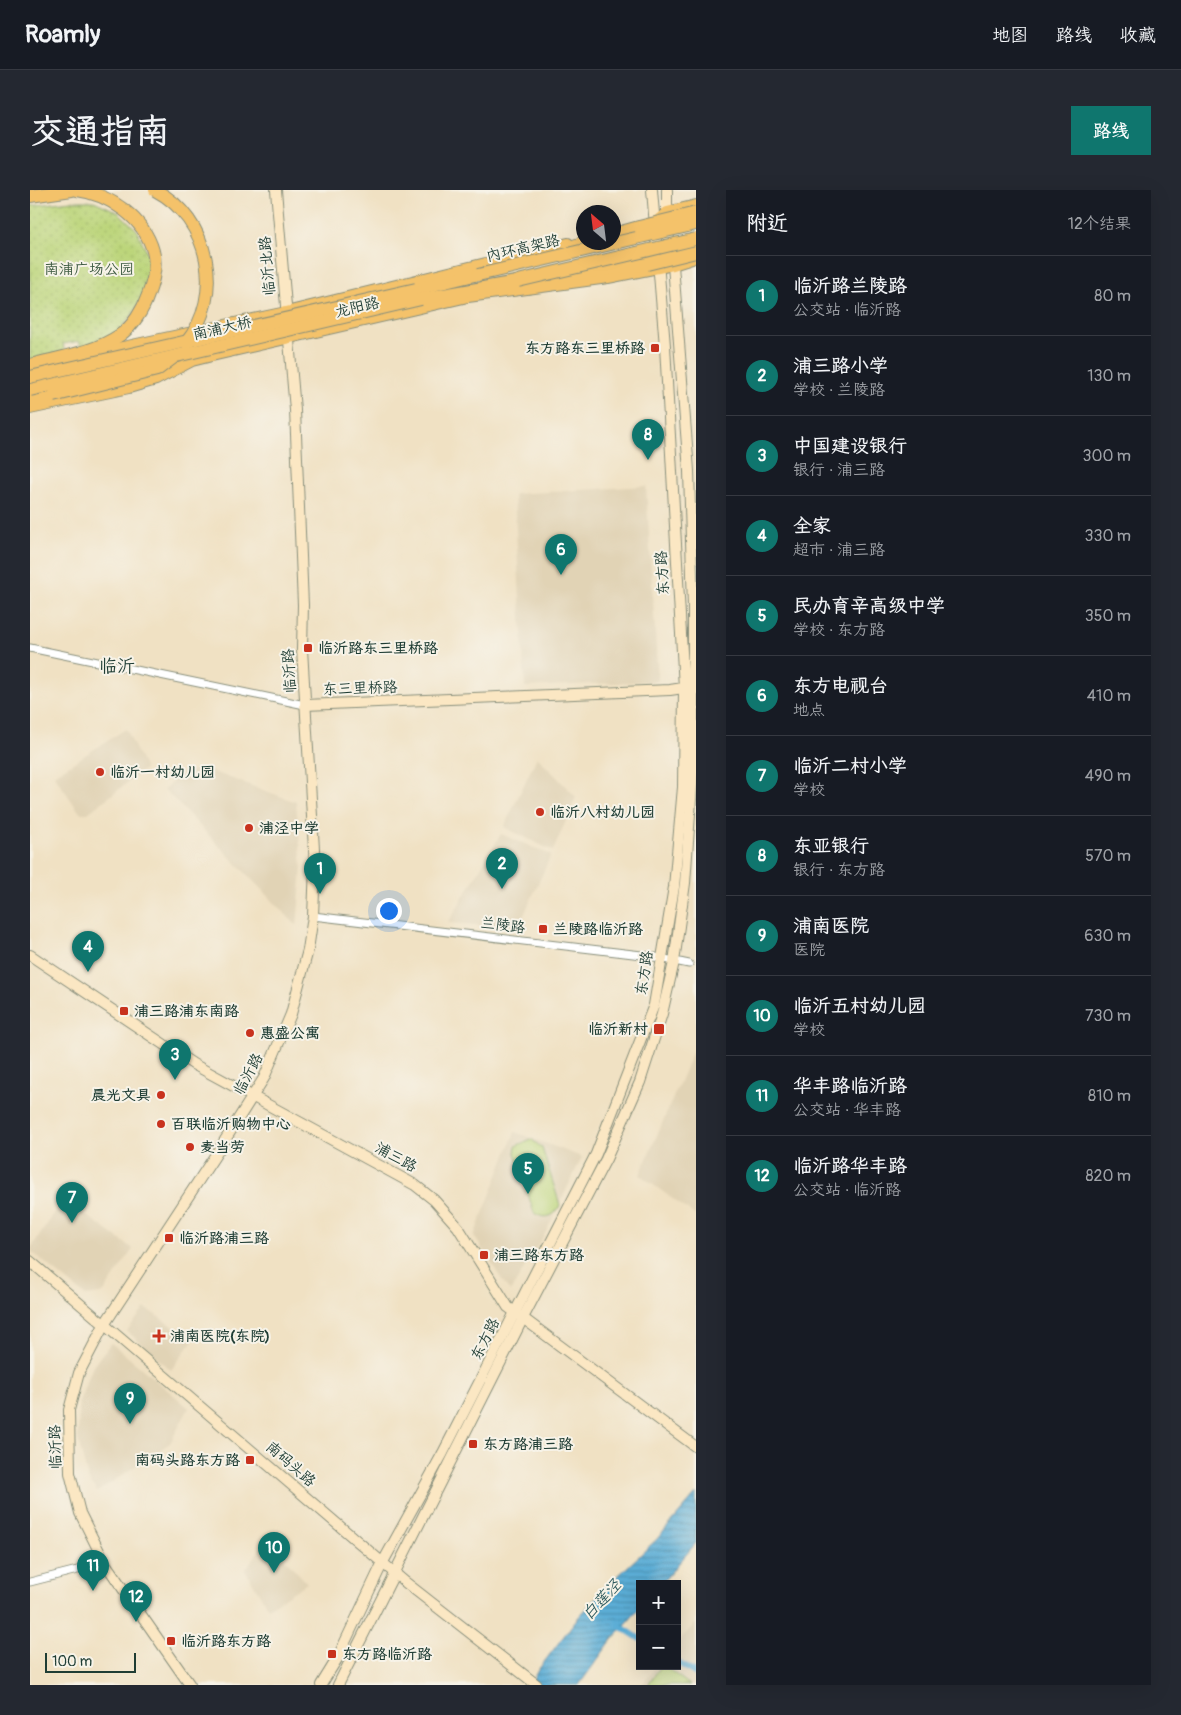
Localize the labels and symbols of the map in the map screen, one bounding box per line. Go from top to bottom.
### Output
north arrow [576,205,621,250]
street label: 内环高架路 [484,231,562,266]
street label: 临沂北路 [255,235,280,297]
park label: 南浦广场公园 [44,260,134,279]
street label: 龙阳路 [333,293,381,322]
street label: 南浦大桥 [191,312,253,344]
place label: 东方路东三里桥路 [525,339,645,358]
marker: 东方路东三里桥路 [649,342,661,354]
pin: 8 [632,419,664,460]
pin: 6 [545,534,577,575]
street label: 东方路 [652,550,673,596]
place label: 临沂路东三里桥路 [318,639,438,658]
marker: 临沂路东三里桥路 [302,642,314,654]
street label: 临沂路 [279,648,300,694]
district label: 临沂 [99,655,135,678]
street label: 东三里桥路 [322,678,398,699]
place label: 临沂一村幼儿园 [110,763,215,782]
marker: 临沂一村幼儿园 [94,766,106,778]
place label: 临沂八村幼儿园 [550,803,655,822]
marker: 临沂八村幼儿园 [534,806,546,818]
place label: 浦泾中学 [259,819,319,838]
marker: 浦泾中学 [243,822,255,834]
pin: 2 [486,848,518,889]
pin: 1 [304,853,336,894]
your location [376,898,402,924]
street label: 兰陵路 [479,913,526,938]
place label: 兰陵路临沂路 [553,920,643,939]
marker: 兰陵路临沂路 [537,923,549,935]
pin: 4 [72,931,104,972]
street label: 东方路 [632,949,657,997]
place label: 浦三路浦东南路 [134,1002,239,1021]
marker: 浦三路浦东南路 [118,1005,130,1017]
place label: 临沂新村 [588,1020,648,1039]
marker: 临沂新村 [652,1022,666,1036]
place label: 惠盛公寓 [260,1024,320,1043]
marker: 惠盛公寓 [244,1027,256,1039]
pin: 3 [159,1039,191,1080]
street label: 临沂路 [229,1050,267,1099]
place label: 晨光文具 [91,1086,151,1105]
marker: 晨光文具 [155,1089,167,1101]
place label: 百联临沂购物中心 [171,1115,291,1134]
marker: 百联临沂购物中心 [155,1118,167,1130]
place label: 麦当劳 [200,1138,245,1157]
street label: 浦三路 [371,1138,420,1177]
marker: 麦当劳 [184,1141,196,1153]
pin: 5 [512,1153,544,1194]
pin: 7 [56,1182,88,1223]
place label: 临沂路浦三路 [179,1229,269,1248]
marker: 临沂路浦三路 [163,1232,175,1244]
place label: 浦三路东方路 [494,1246,584,1265]
marker: 浦三路东方路 [478,1249,490,1261]
street label: 东方路 [467,1315,504,1364]
place label: 浦南医院(东院) [170,1327,270,1346]
marker: 浦南医院(东院) [152,1329,166,1343]
pin: 9 [114,1383,146,1424]
street label: 临沂路 [46,1424,65,1470]
place label: 东方路浦三路 [483,1435,573,1454]
street label: 南码头路 [262,1438,320,1491]
marker: 东方路浦三路 [467,1438,479,1450]
place label: 南码头路东方路 [135,1451,240,1470]
marker: 南码头路东方路 [244,1454,256,1466]
pin: 10 [258,1532,290,1573]
pin: 11 [77,1550,109,1591]
water label: 白莲泾 [578,1575,626,1624]
pin: 12 [120,1581,152,1622]
place label: 临沂路东方路 [181,1632,271,1651]
marker: 临沂路东方路 [165,1635,177,1647]
place label: 东方路临沂路 [342,1645,432,1664]
marker: 东方路临沂路 [326,1648,338,1660]
scale bar [45,1650,136,1673]

